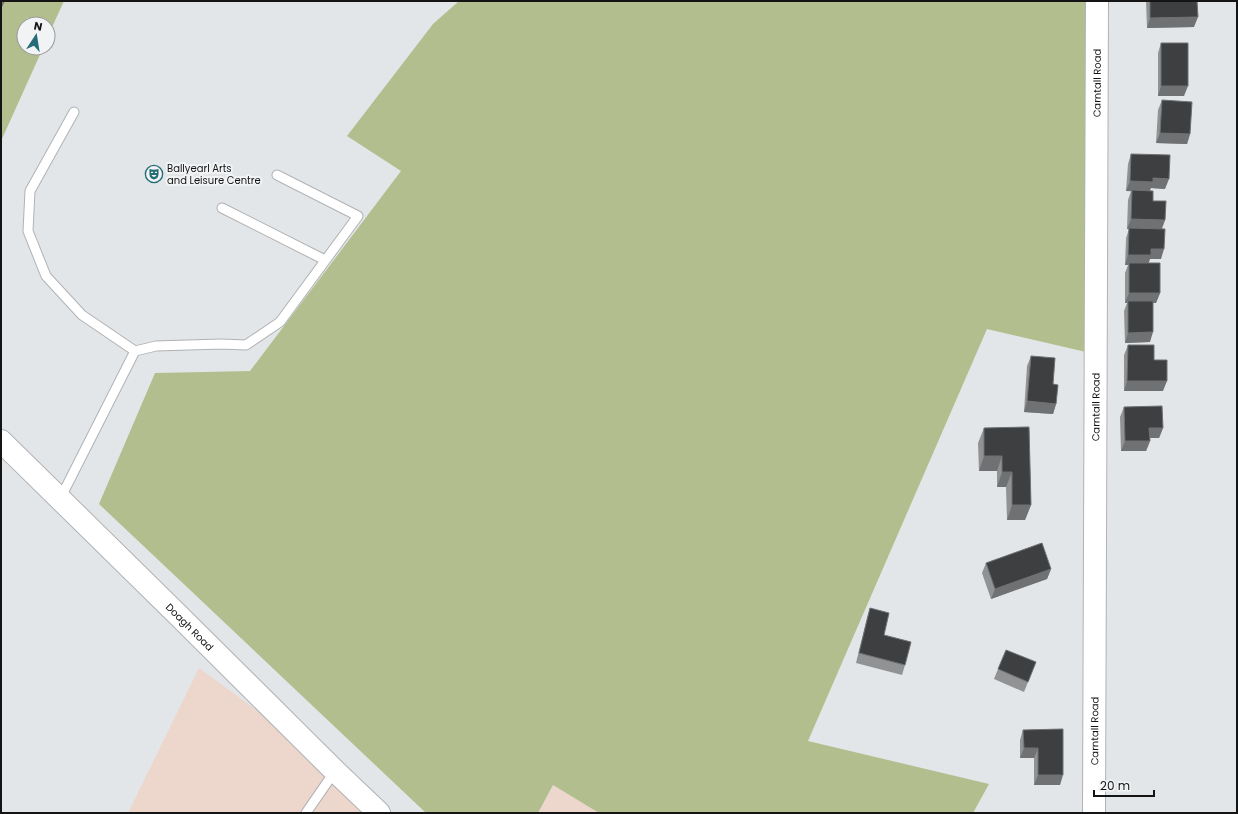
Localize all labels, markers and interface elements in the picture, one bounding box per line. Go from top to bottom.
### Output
north arrow [16,16,56,56]
text: N [32,18,44,35]
street label: Carntall Road [1089,49,1104,117]
place label: Ballyearl Arts and Leisure Centre [167,161,261,188]
theatre icon: Ballyearl Arts and Leisure Centre [144,164,164,184]
street label: Carntall Road [1088,373,1103,441]
street label: Doagh Road [163,600,217,654]
street label: Carntall Road [1087,697,1102,765]
scale bar [1094,772,1154,798]
text: 20 m [1100,777,1130,794]

